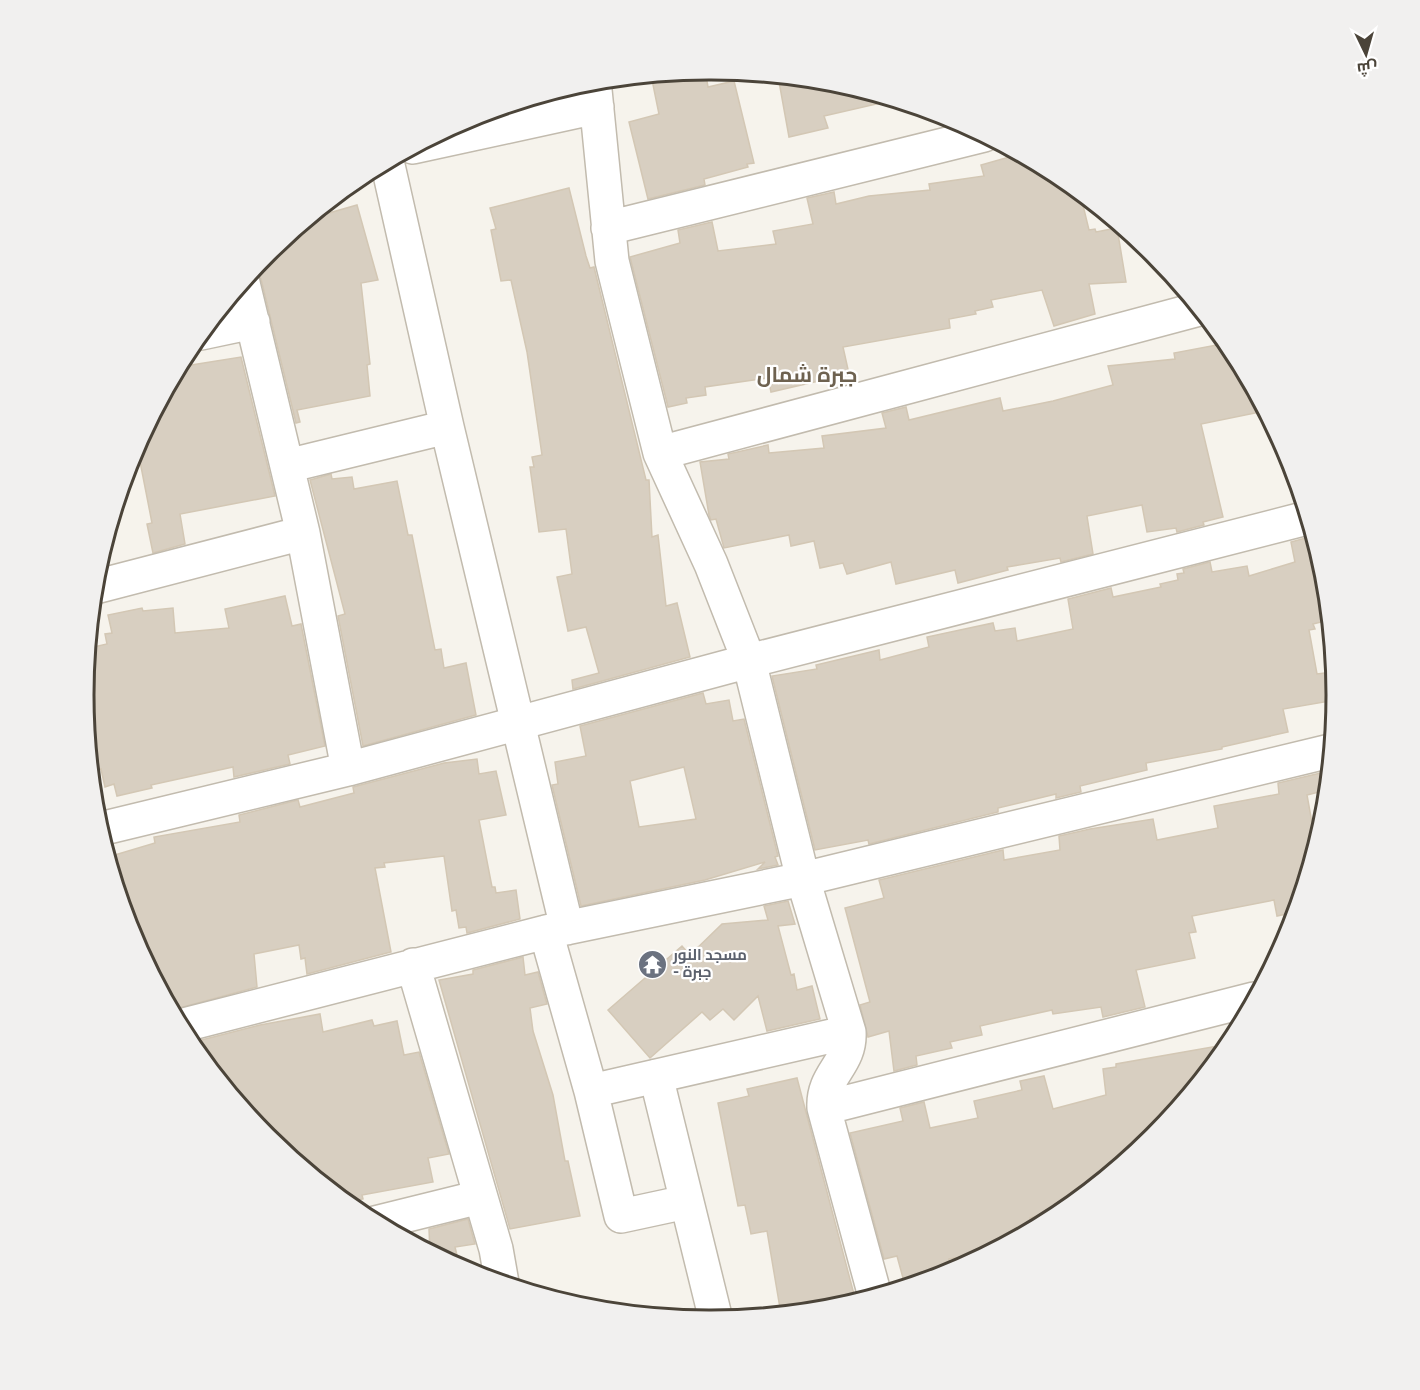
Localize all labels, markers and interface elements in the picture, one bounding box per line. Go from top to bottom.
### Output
north arrow [1336,24,1396,84]
text: ش [1356,58,1378,79]
district label: جبرة شمال [757,362,857,387]
place label: مسجد النور - جبرة [672,946,747,981]
temple icon: مسجد النور - جبرة [636,948,668,980]

